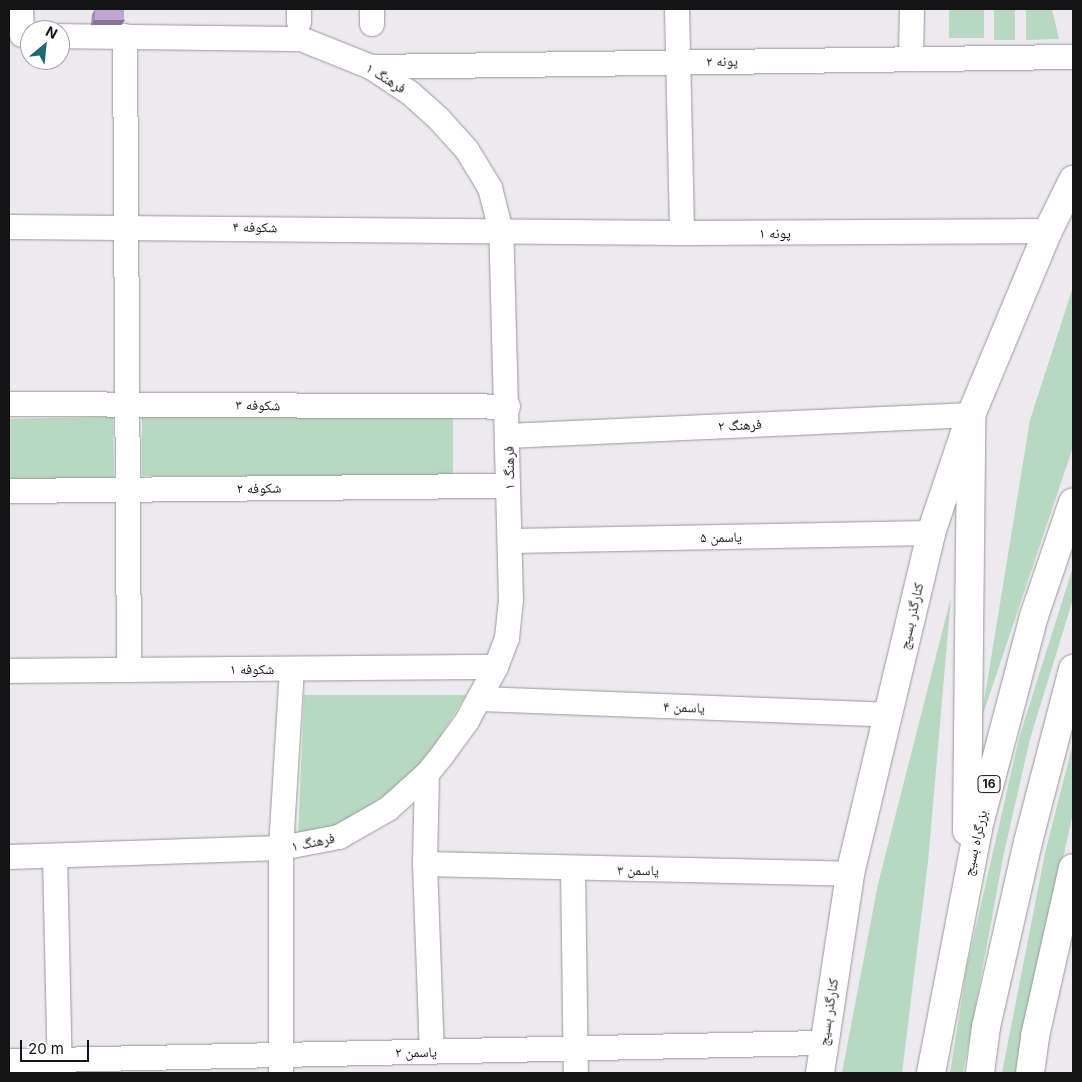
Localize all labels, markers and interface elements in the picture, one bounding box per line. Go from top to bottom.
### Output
north arrow [20,20,70,70]
text: N [43,22,61,42]
street label: پونه ۲ [706,52,738,70]
street label: فرهنگ ۱ [363,59,409,97]
street label: شکوفه ۴ [233,218,277,236]
street label: پونه ۱ [759,225,791,241]
street label: شکوفه ۳ [236,396,280,414]
street label: فرهنگ ۲ [718,415,762,435]
street label: فرهنگ ۱ [500,446,518,490]
street label: شکوفه ۲ [237,479,281,497]
street label: یاسمن ۵ [700,528,742,546]
street label: کنارگذر بسیج [895,581,927,651]
street label: شکوفه ۱ [230,661,274,677]
street label: یاسمن ۴ [663,698,705,716]
road number: 16 [976,774,1002,794]
street label: بزرگراه بسیج [959,809,991,877]
street label: فرهنگ ۱ [290,829,336,855]
street label: یاسمن ۳ [617,861,659,879]
street label: کنارگذر بسیج [814,977,842,1047]
scale bar [22,1030,91,1062]
text: 20 m [28,1039,64,1058]
street label: یاسمن ۲ [395,1043,437,1061]

